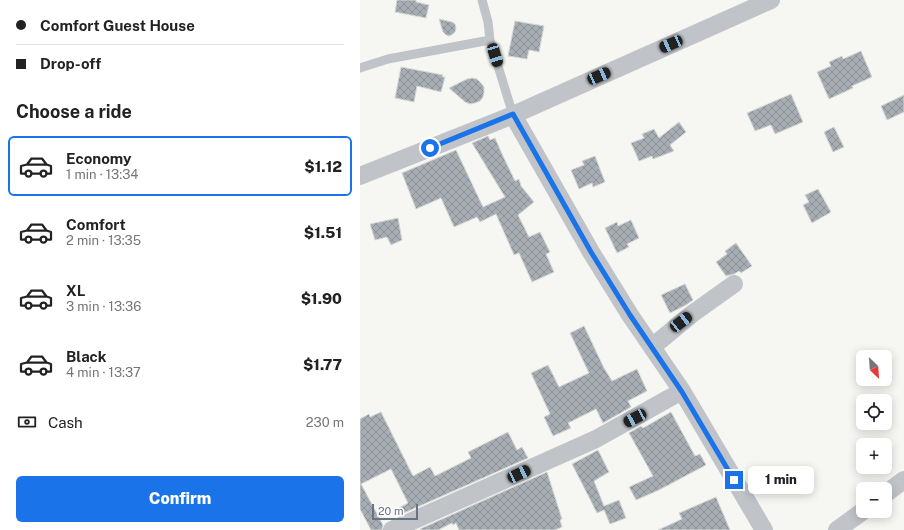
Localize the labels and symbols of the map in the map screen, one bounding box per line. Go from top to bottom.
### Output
car [658,34,684,54]
car [486,42,504,68]
car [586,66,612,86]
route start [421,139,439,157]
car [668,310,694,334]
north arrow [856,350,892,386]
car [622,407,648,429]
car [506,463,532,485]
callout: 1 min [748,466,814,494]
route end [725,471,743,489]
scale bar [372,502,418,521]

